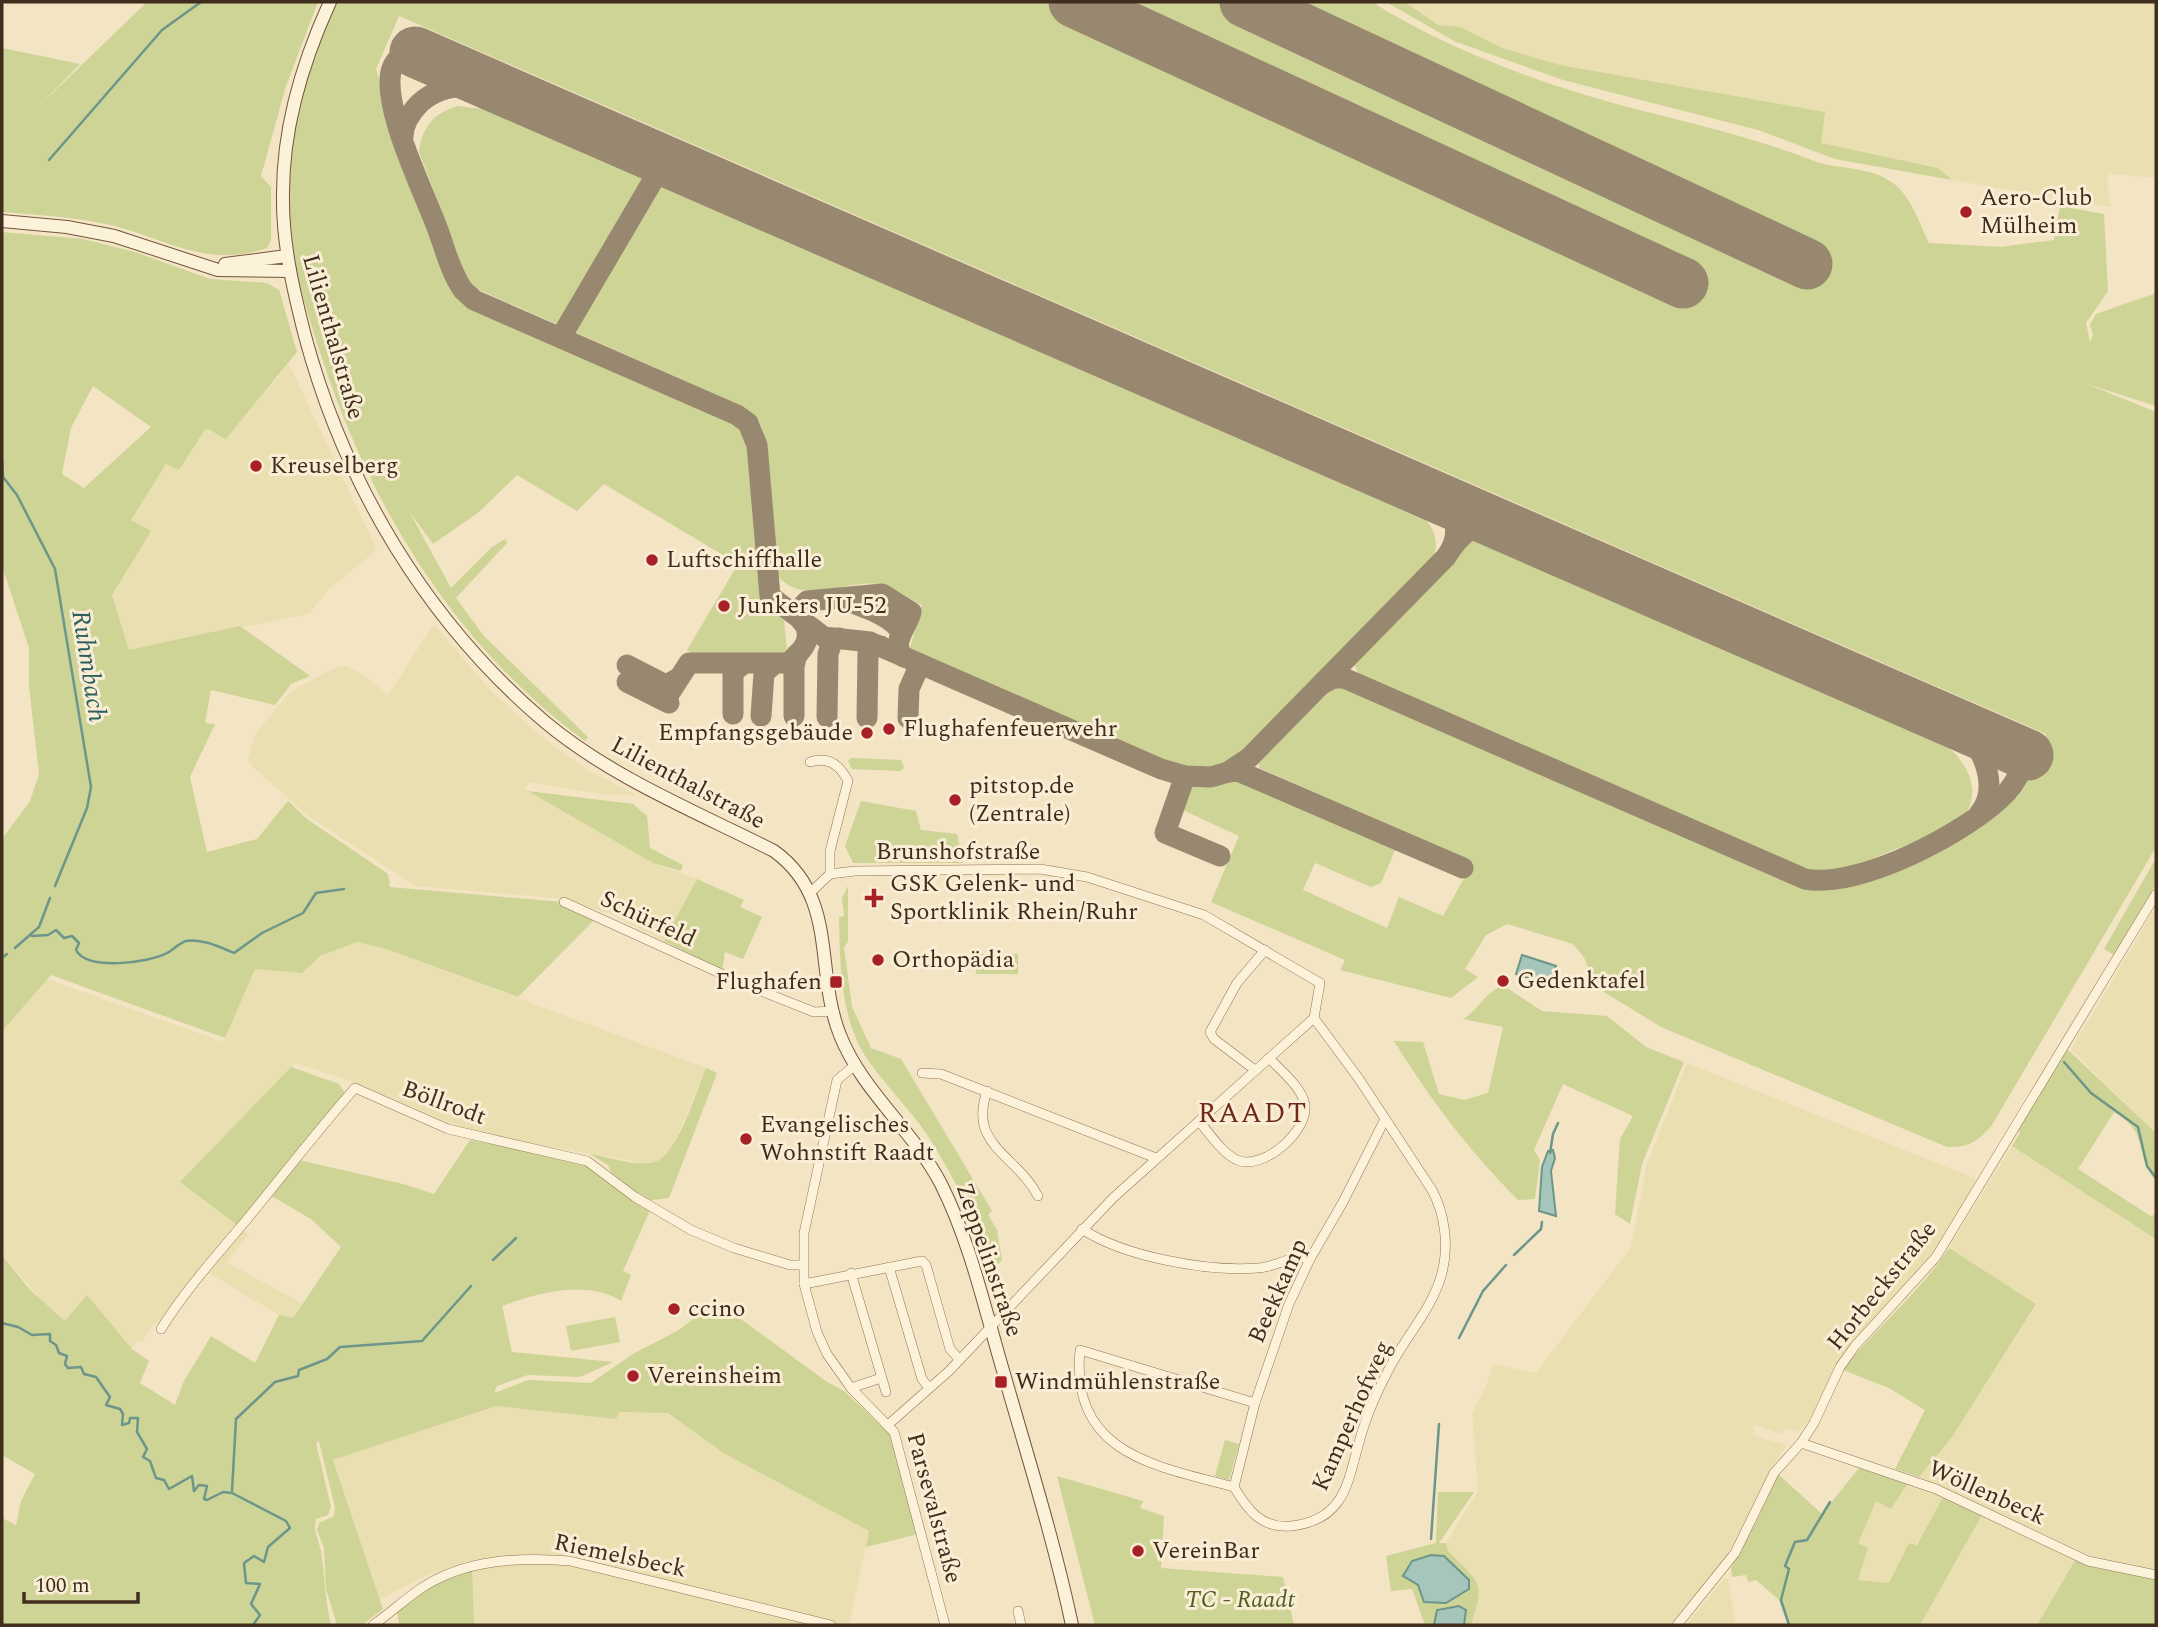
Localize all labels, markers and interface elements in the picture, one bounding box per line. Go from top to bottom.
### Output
place label: Aero-Club Mülheim [1980,180,2092,244]
marker: Aero-Club Mülheim [1958,204,1974,220]
street label: Lilienthalstraße [292,250,374,424]
place label: Kreuselberg [270,448,399,484]
marker: Kreuselberg [248,458,264,474]
place label: Luftschiffhalle [666,542,822,578]
marker: Luftschiffhalle [644,552,660,568]
place label: Junkers JU-52 [738,588,887,624]
marker: Junkers JU-52 [716,598,732,614]
water label: Ruhmbach [60,607,118,725]
place label: Flughafenfeuerwehr [903,711,1117,747]
place label: Empfangsgebäude [658,715,853,751]
marker: Flughafenfeuerwehr [881,721,897,737]
marker: Empfangsgebäude [859,725,875,741]
street label: Lilienthalstraße [604,727,772,839]
place label: pitstop.de (Zentrale) [969,768,1074,832]
marker: pitstop.de (Zentrale) [947,792,963,808]
street label: Brunshofstraße [876,834,1040,870]
place label: GSK Gelenk- und Sportklinik Rhein/Ruhr [890,866,1138,930]
street label: Schürfeld [594,881,702,957]
marker: GSK Gelenk- und Sportklinik Rhein/Ruhr [864,888,884,908]
place label: Orthopädia [892,942,1015,978]
marker: Orthopädia [870,952,886,968]
place label: Gedenktafel [1517,963,1646,999]
place label: Flughafen [715,964,822,1000]
marker: Gedenktafel [1495,973,1511,989]
marker: Flughafen [828,974,844,990]
street label: Böllrodt [397,1071,491,1135]
district label: RAADT [1198,1092,1308,1135]
place label: Evangelisches Wohnstift Raadt [760,1107,934,1171]
marker: Evangelisches Wohnstift Raadt [738,1131,754,1147]
street label: Zeppelinstraße [946,1178,1032,1342]
street label: Horbeckstraße [1818,1213,1946,1359]
street label: Beekkamp [1239,1233,1317,1349]
place label: ccino [688,1291,745,1327]
marker: ccino [666,1301,682,1317]
street label: Kamperhofweg [1303,1335,1401,1497]
place label: Vereinsheim [647,1358,782,1394]
place label: Windmühlenstraße [1015,1364,1220,1400]
marker: Vereinsheim [625,1368,641,1384]
marker: Windmühlenstraße [993,1374,1009,1390]
street label: Parsevalstraße [897,1429,971,1587]
street label: Wöllenbeck [1922,1451,2052,1535]
street label: Riemelsbeck [550,1524,690,1588]
place label: VereinBar [1152,1533,1260,1569]
marker: VereinBar [1130,1543,1146,1559]
scale bar [24,1560,138,1604]
text: 100 m [35,1570,90,1602]
park label: TC - Raadt [1185,1582,1295,1618]

